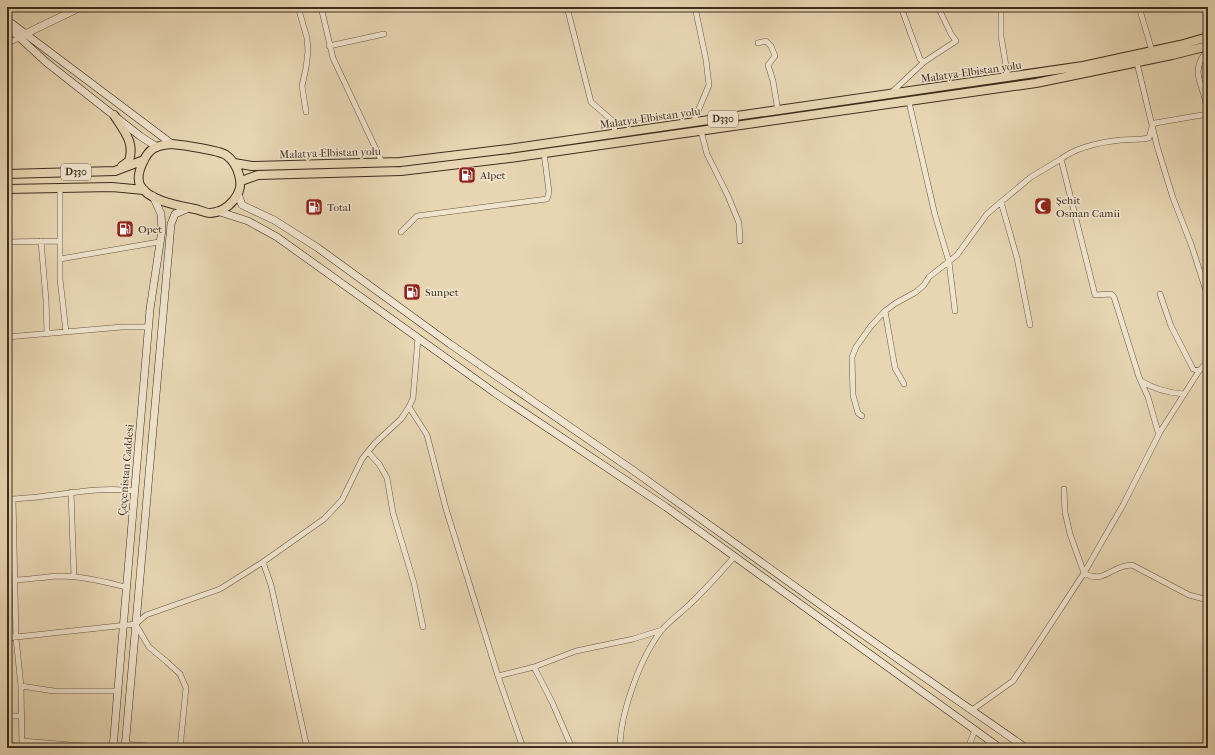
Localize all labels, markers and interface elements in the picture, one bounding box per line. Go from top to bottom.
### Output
street label: Malatya-Elbistan yolu [920,58,1023,86]
street label: Malatya-Elbistan yolu [599,104,702,132]
road number: D330 [708,111,738,127]
street label: Malatya-Elbistan yolu [279,145,382,161]
road number: D330 [61,164,91,180]
fuel station icon: Alpet [457,165,477,185]
place label: Alpet [479,169,506,182]
place label: Şehit Osman Camii [1056,194,1121,220]
mosque icon: Şehit Osman Camii [1033,196,1053,216]
fuel station icon: Total [304,197,324,217]
place label: Total [327,201,351,214]
fuel station icon: Opet [115,219,135,239]
place label: Opet [138,223,162,236]
fuel station icon: Sunpet [402,282,422,302]
place label: Sunpet [425,286,459,299]
street label: Çeçenistan Caddesi [116,423,137,516]

